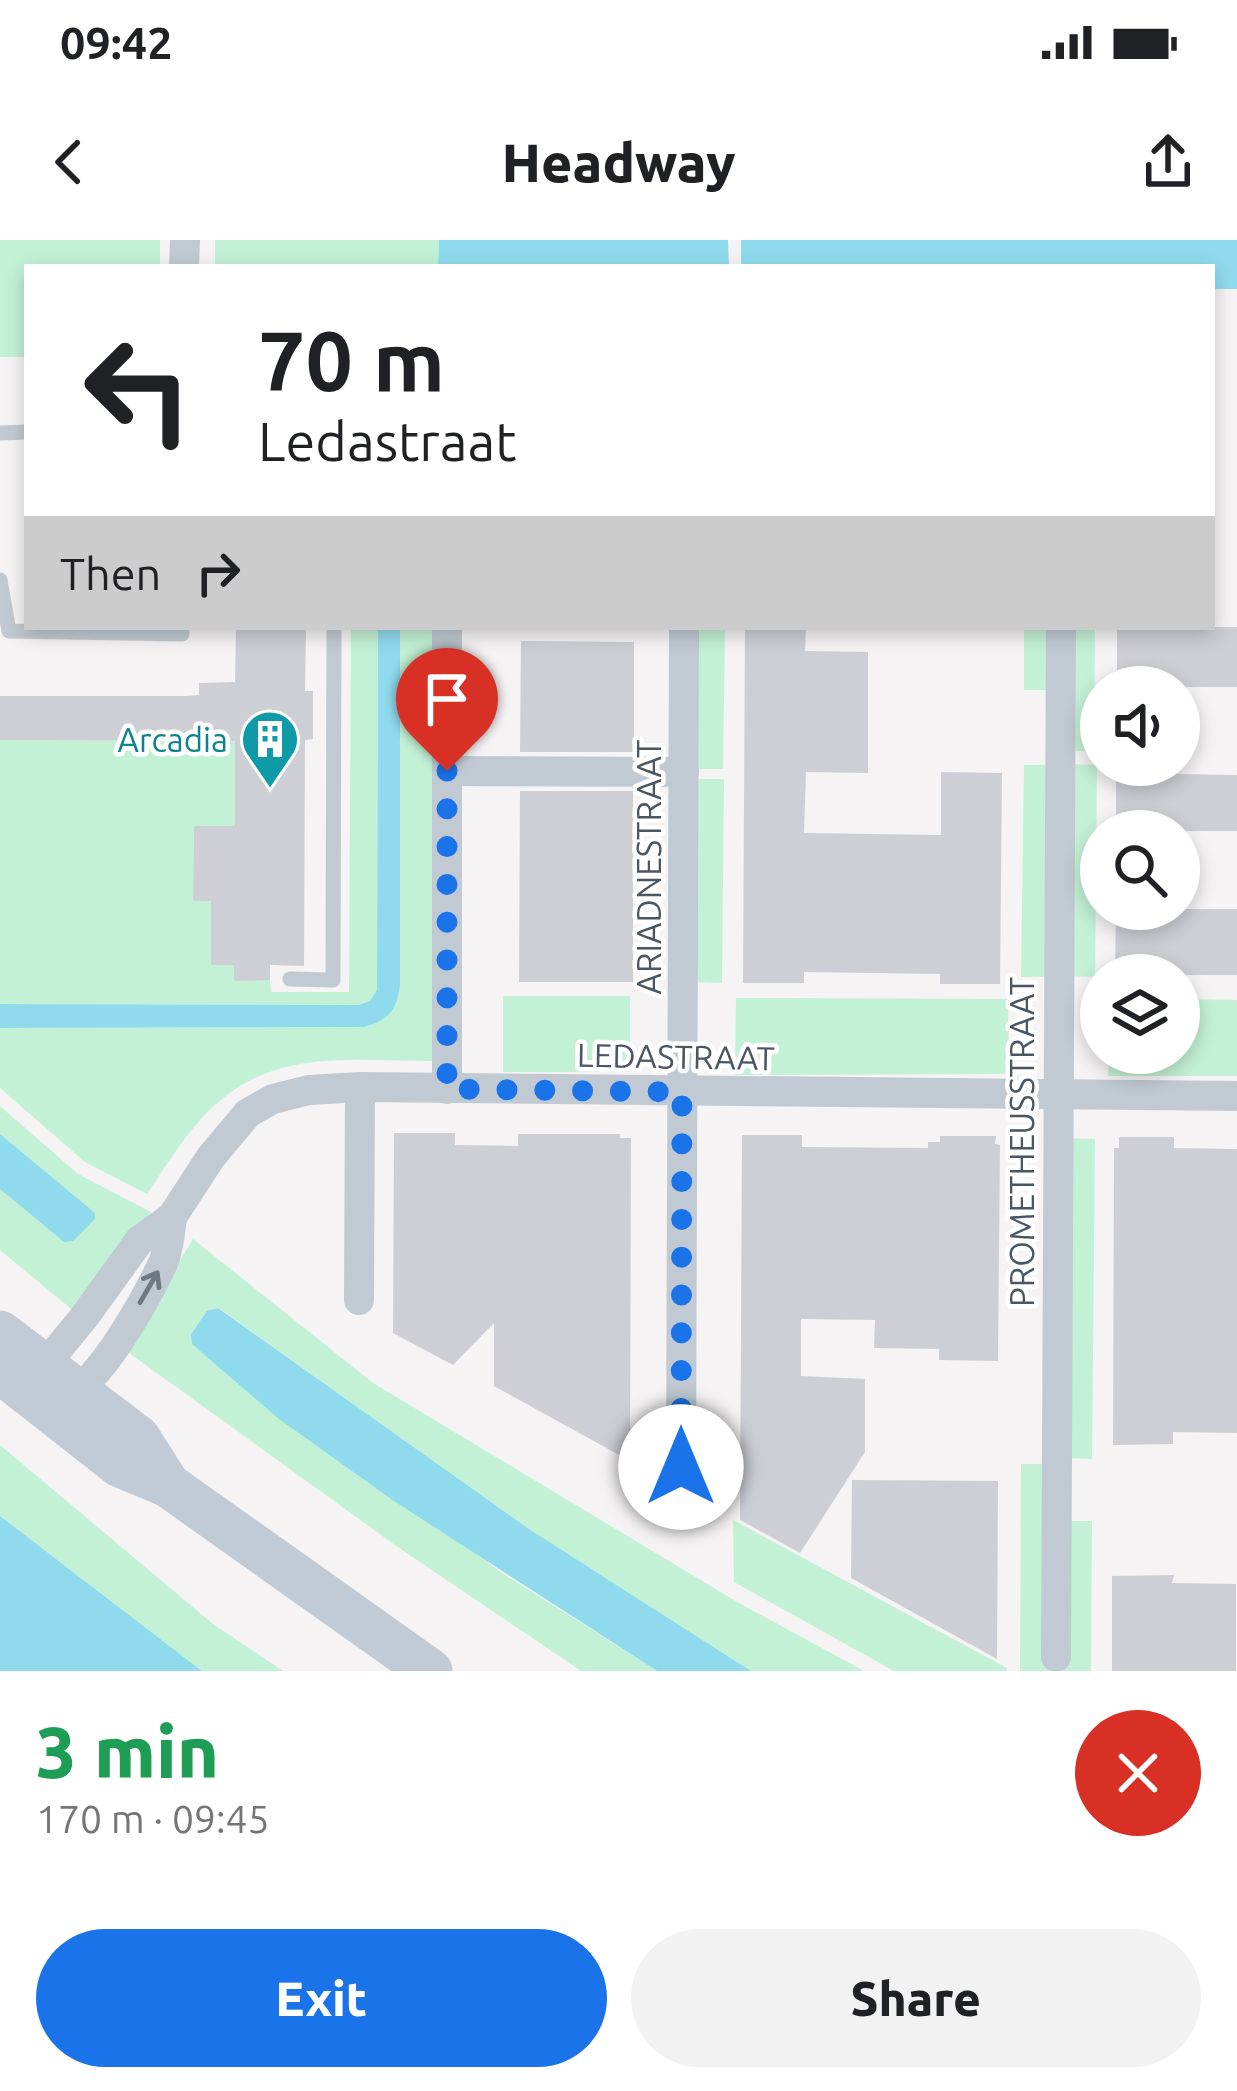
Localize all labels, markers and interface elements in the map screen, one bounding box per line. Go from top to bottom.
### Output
text: 09:42 [60,17,173,68]
icon: back [36,129,102,195]
icon: share [1135,129,1201,195]
text: Headway [501,132,736,192]
icon: left [60,312,216,468]
text: 70 m [258,313,445,407]
text: Ledastraat [258,411,516,471]
icon: right [185,540,251,606]
text: Then [60,548,161,599]
pin [396,648,498,771]
icon: arrive [414,666,480,732]
map controls [1080,666,1200,1074]
button: sound [1080,666,1200,786]
building icon: Arcadia [239,708,301,790]
place label: Arcadia [118,721,228,758]
street label: ARIADNESTRAAT [630,740,667,994]
button: search [1080,810,1200,930]
button: layers [1080,954,1200,1074]
street label: PROMETHEUSSTRAAT [1003,977,1040,1307]
street label: LEDASTRAAT [577,1036,775,1076]
one-way arrow [137,1270,161,1305]
position arrow [618,1404,744,1530]
button: close [1075,1710,1201,1836]
text: 3 min [36,1711,219,1792]
text: 170 m · 09:45 [36,1797,270,1840]
button: Exit [36,1929,607,2067]
button: Share [631,1929,1201,2067]

